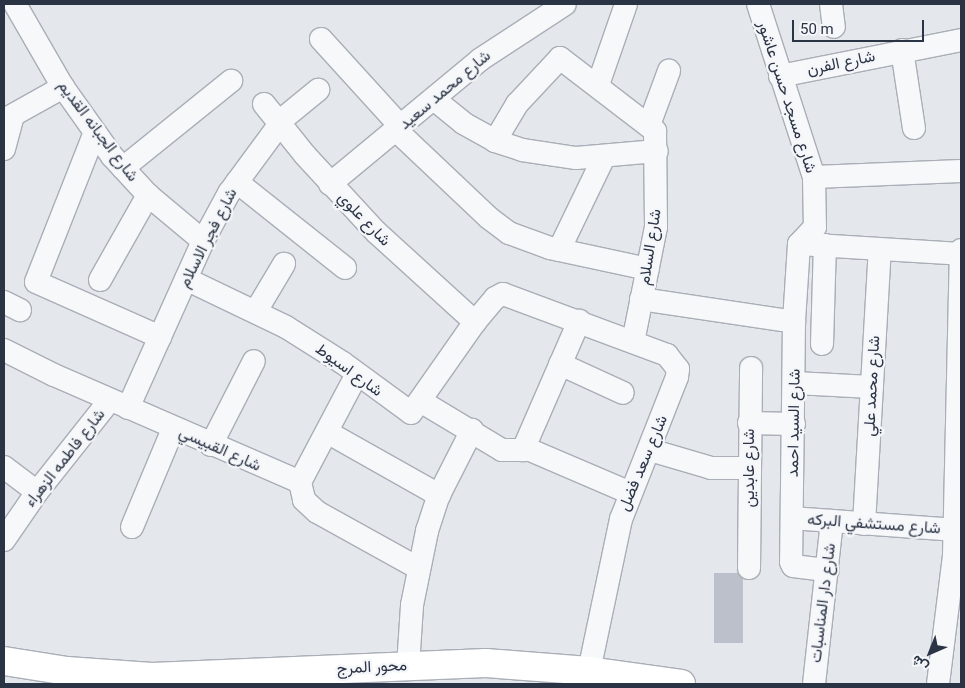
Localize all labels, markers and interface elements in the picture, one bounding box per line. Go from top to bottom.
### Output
scale bar [795,10,928,42]
street label: شارع مسجد حسن عاشور [753,18,821,176]
text: 50 m [800,20,834,38]
street label: شارع محمد سعيد [395,46,495,134]
street label: شارع الفرن [805,46,877,80]
street label: شارع الجبانه القديم [54,77,142,185]
street label: شارع فجر الاسلام [175,185,241,291]
street label: شارع علوي [333,188,395,250]
street label: شارع السلام [634,207,666,287]
street label: شارع محمد علي [860,335,884,437]
street label: شارع اسيوط [312,339,386,401]
street label: شارع السيد احمد [783,369,805,477]
street label: شارع فاطمه الزهراء [21,405,109,511]
street label: شارع سعد فضل [614,412,672,514]
street label: شارع القبيسي [176,422,264,476]
street label: شارع عابدين [739,429,759,507]
street label: شارع مستشفي البركه [807,510,941,538]
street label: شارع دار المناسبات [806,542,840,664]
north arrow [905,628,955,678]
text: ش [908,652,931,675]
street label: محور المرج [336,656,408,678]

